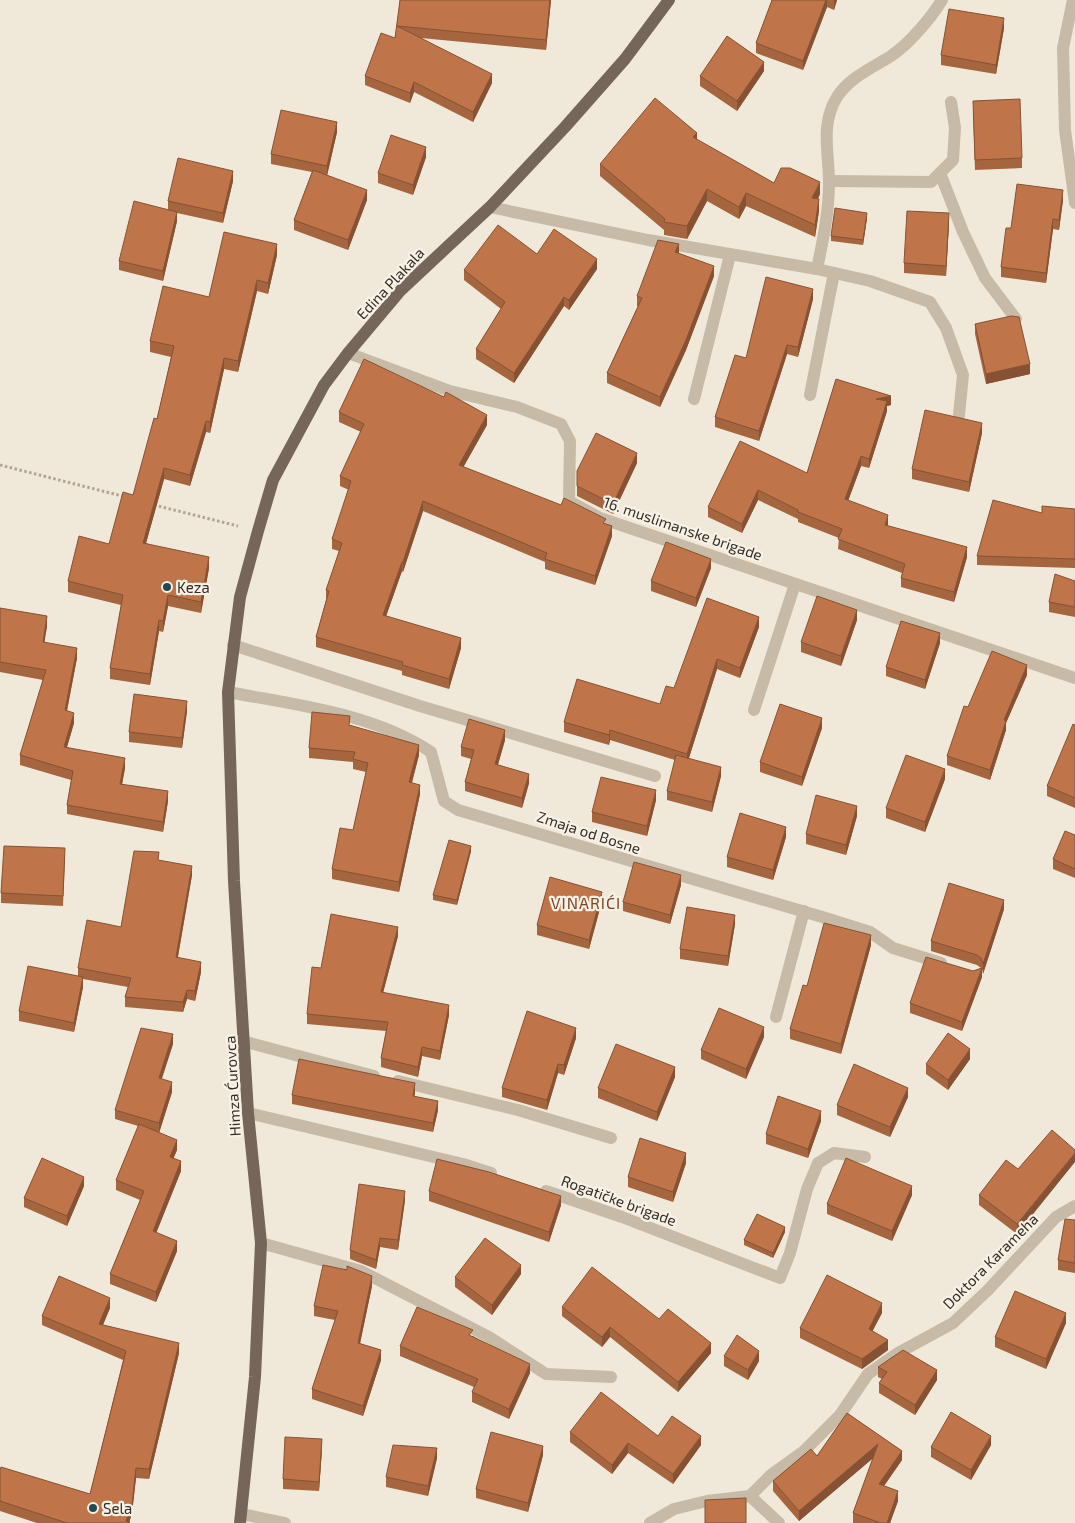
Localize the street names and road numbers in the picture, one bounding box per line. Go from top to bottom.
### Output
street label: Edina Plakala [352,244,428,322]
street label: 16. muslimanske brigade [601,492,765,564]
street label: Zmaja od Bosne [535,807,643,858]
street label: Himza Ćurovca [220,1035,244,1137]
street label: Rogatičke brigade [559,1171,679,1229]
street label: Doktora Karameha [939,1210,1041,1312]

